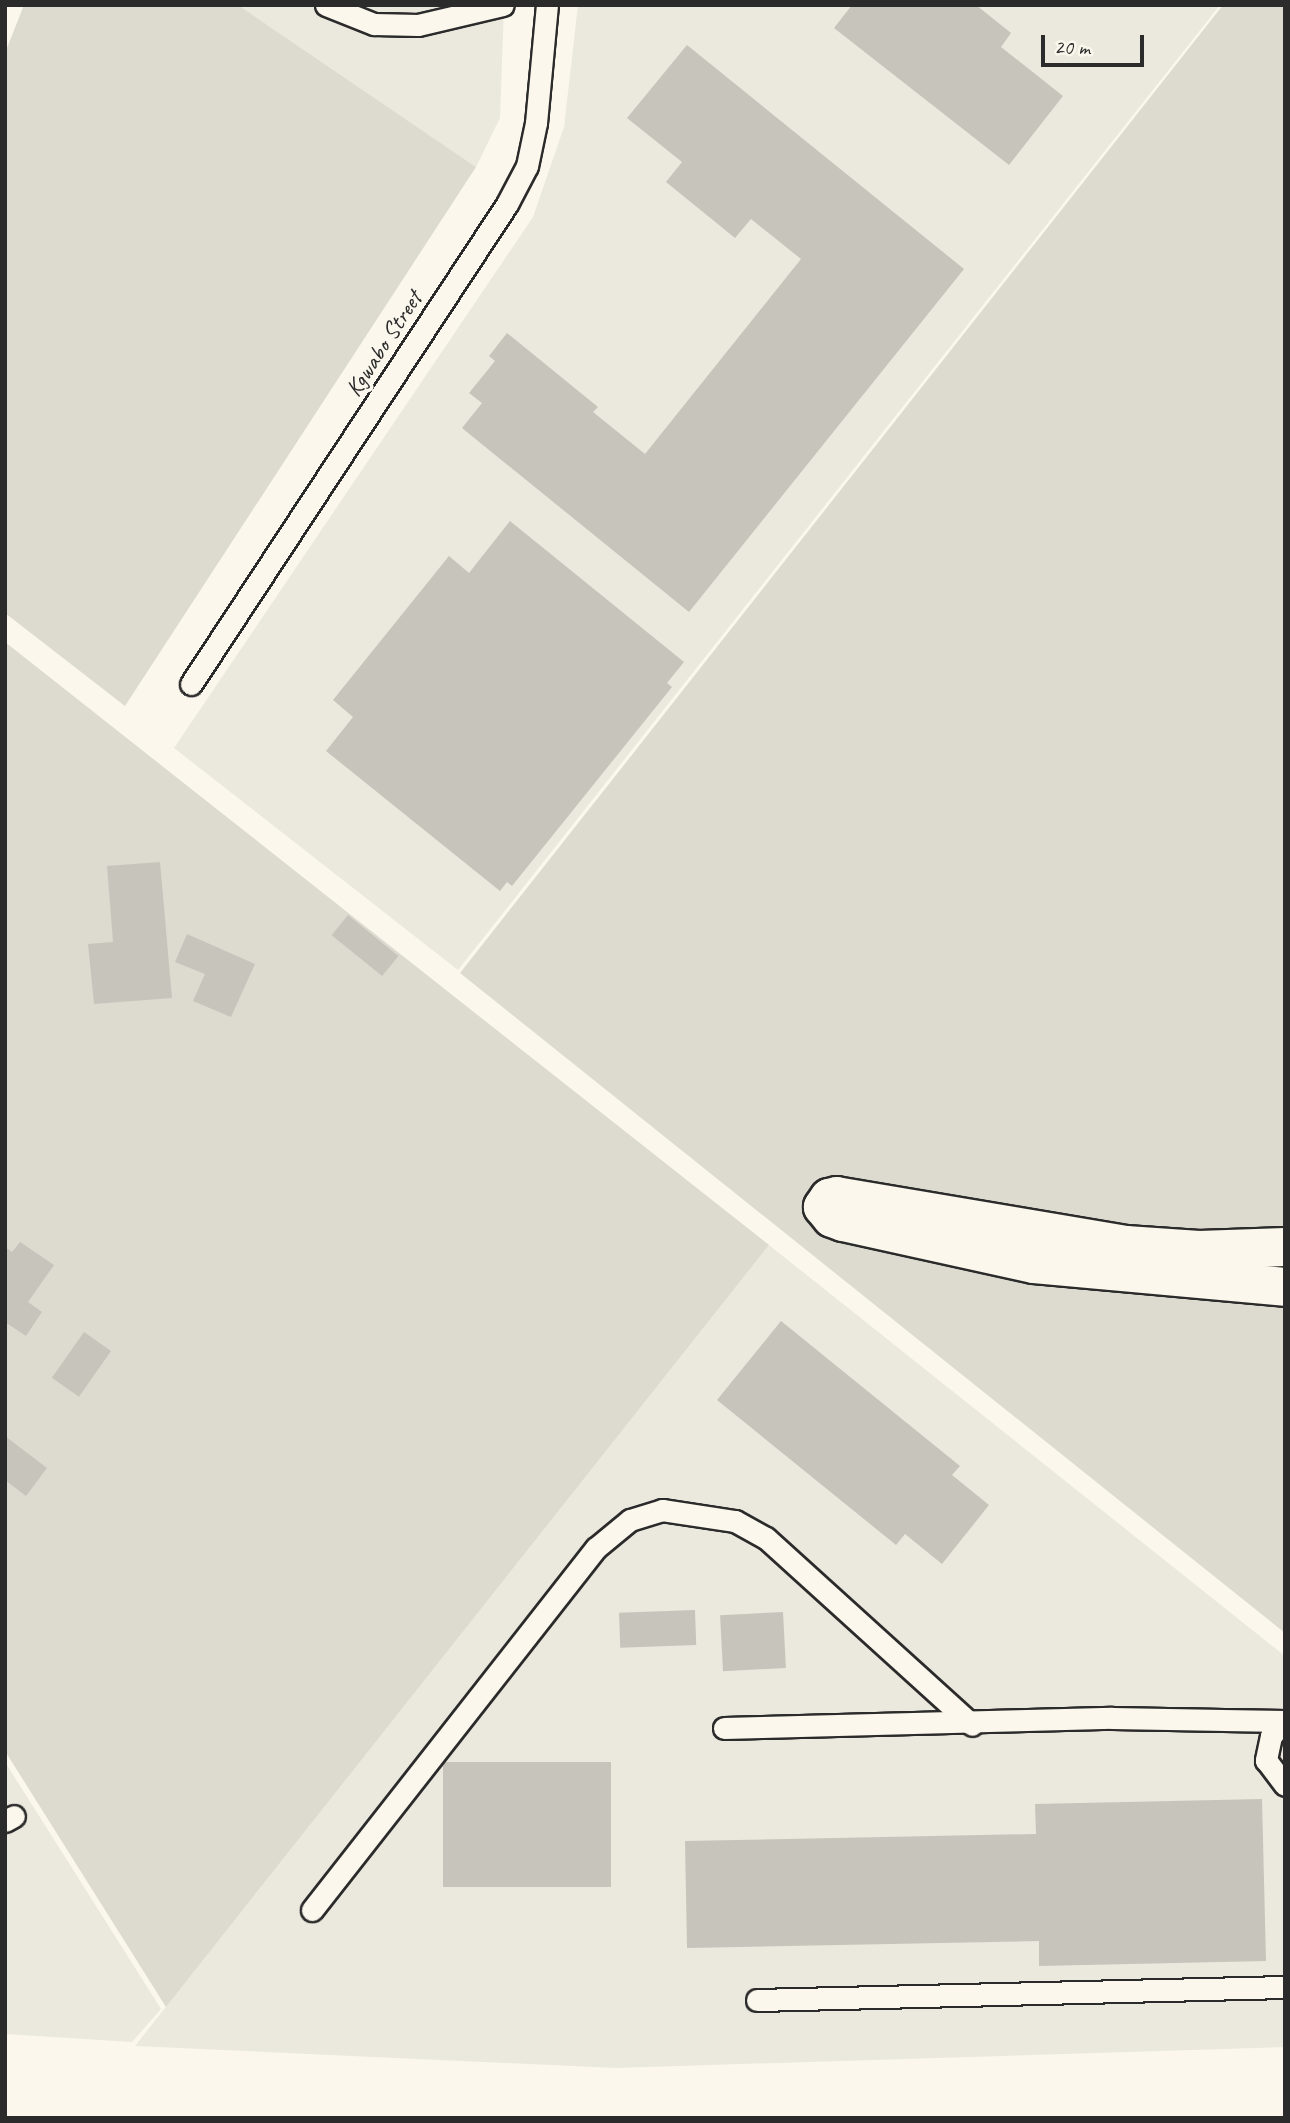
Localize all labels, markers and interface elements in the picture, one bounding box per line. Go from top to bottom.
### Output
scale bar [1045,21,1148,65]
text: 20 m [1054,34,1090,60]
street label: Kgwabo Street [339,286,429,402]

